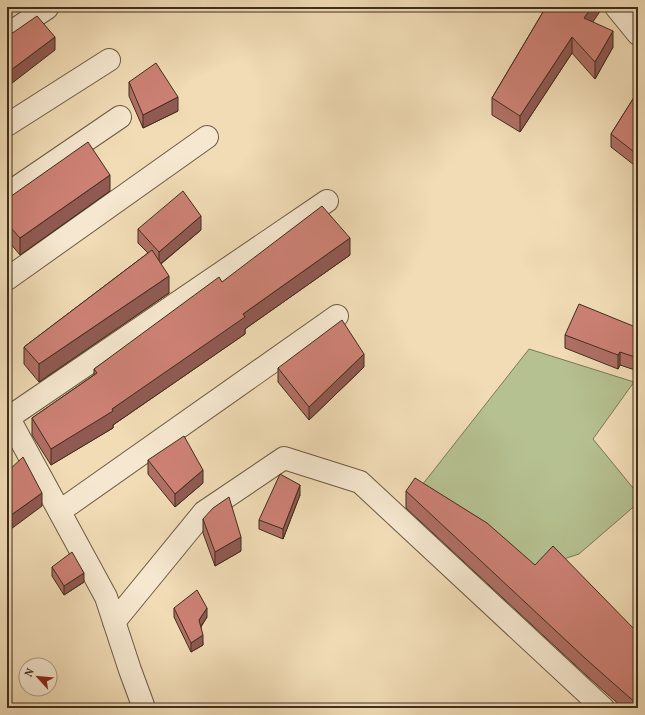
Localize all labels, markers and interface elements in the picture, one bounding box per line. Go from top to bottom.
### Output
north arrow [18,657,58,697]
text: N [22,666,39,680]

